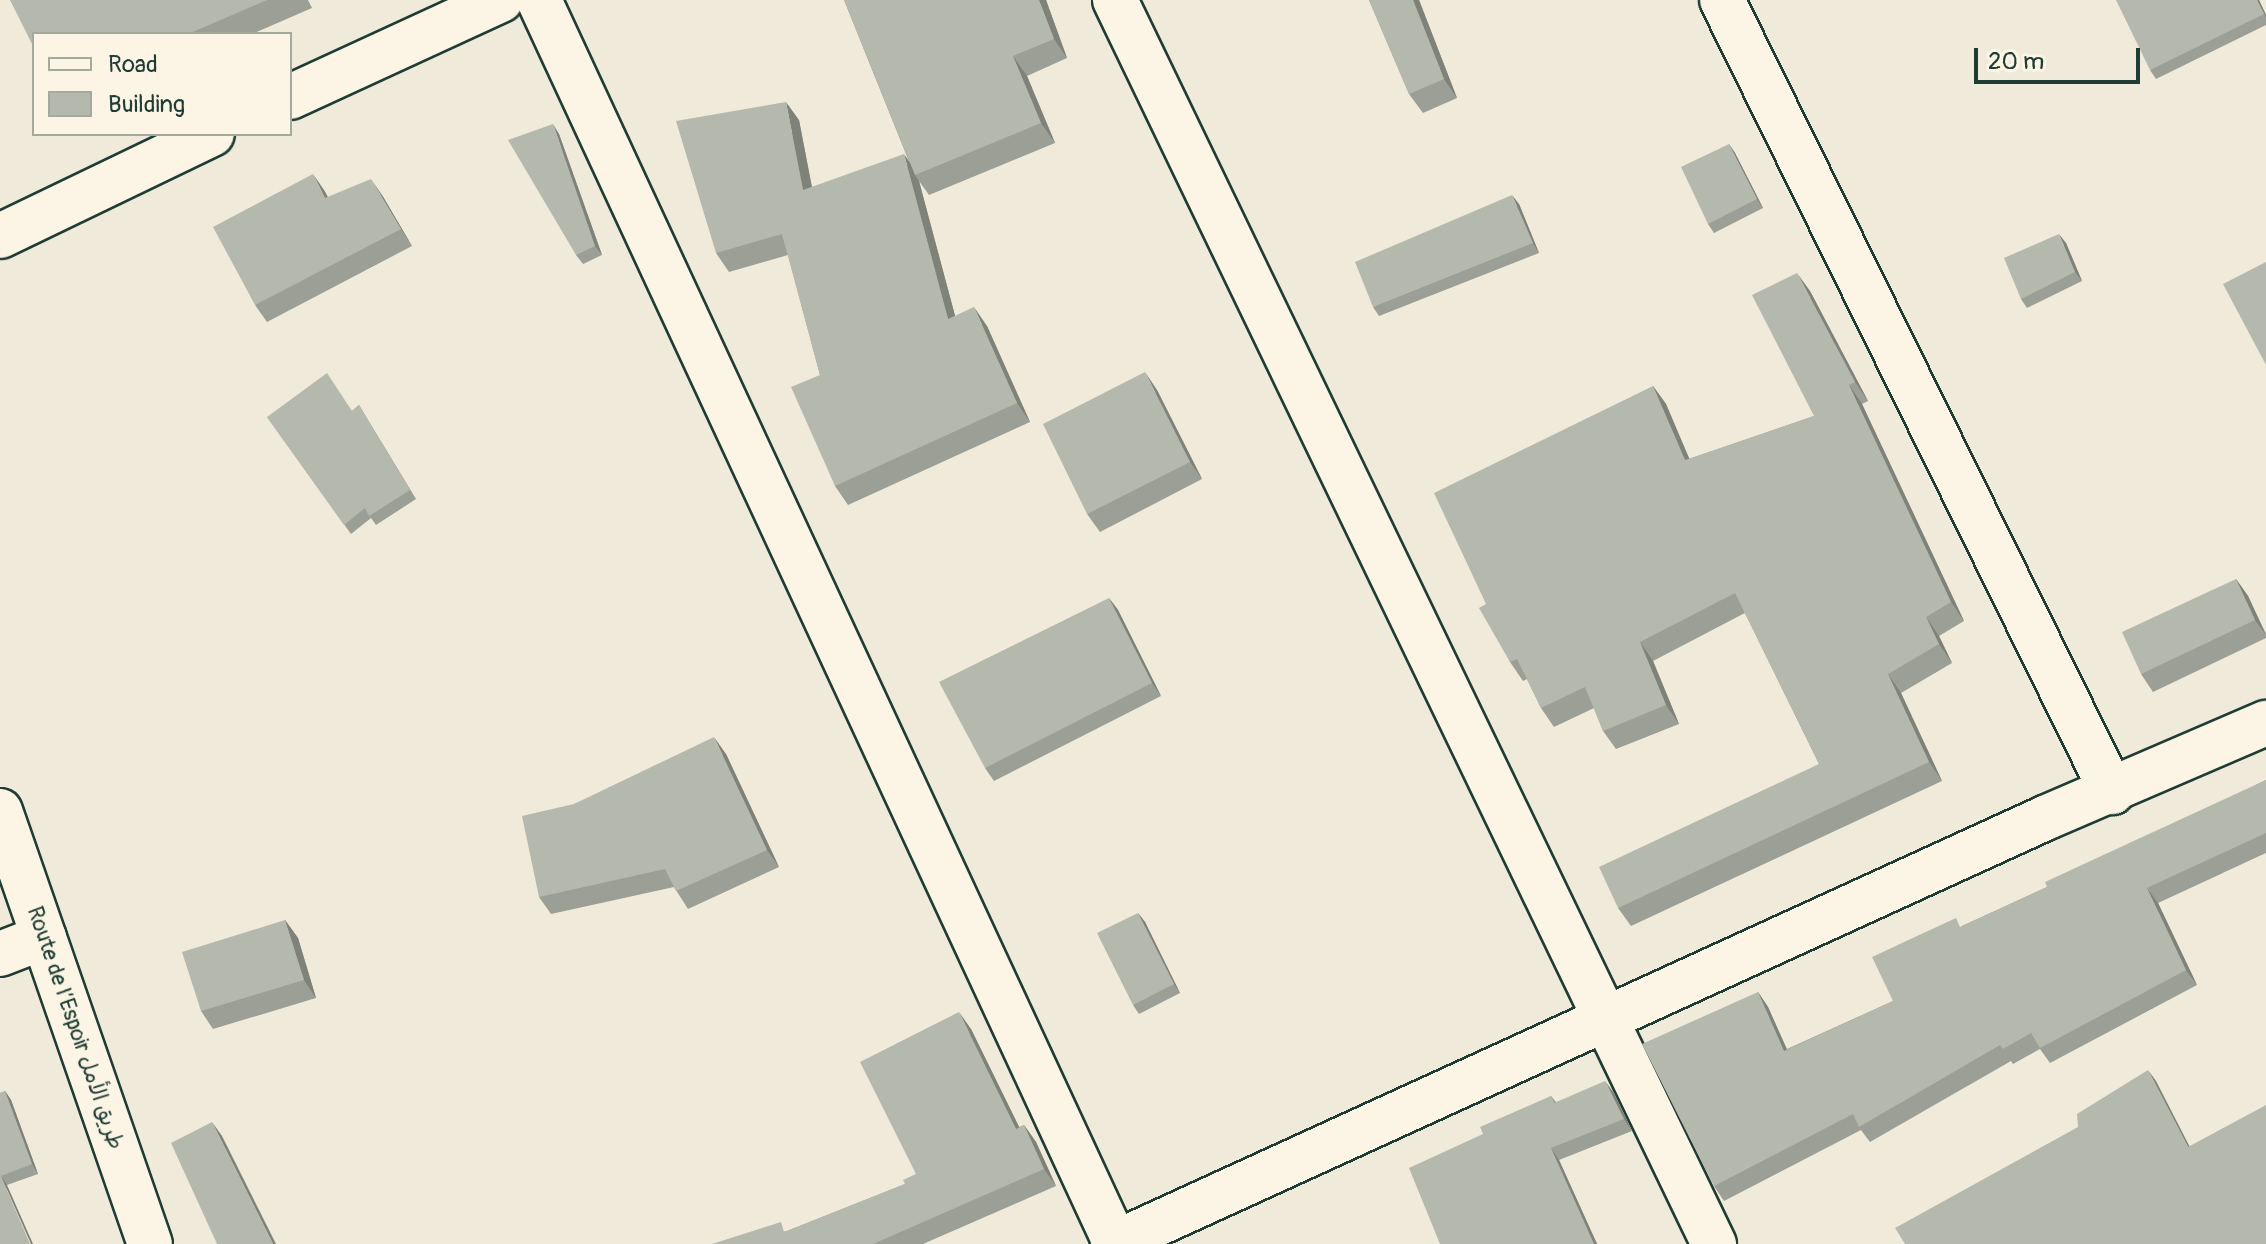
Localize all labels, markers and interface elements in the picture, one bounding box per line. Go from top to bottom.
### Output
legend [32,32,292,136]
scale bar [1978,32,2144,82]
text: 20 m [1988,47,2044,76]
text: Road [108,50,158,79]
text: Building [108,90,185,119]
street label: Route de l’Espoir طريق الأمل [21,903,129,1153]

